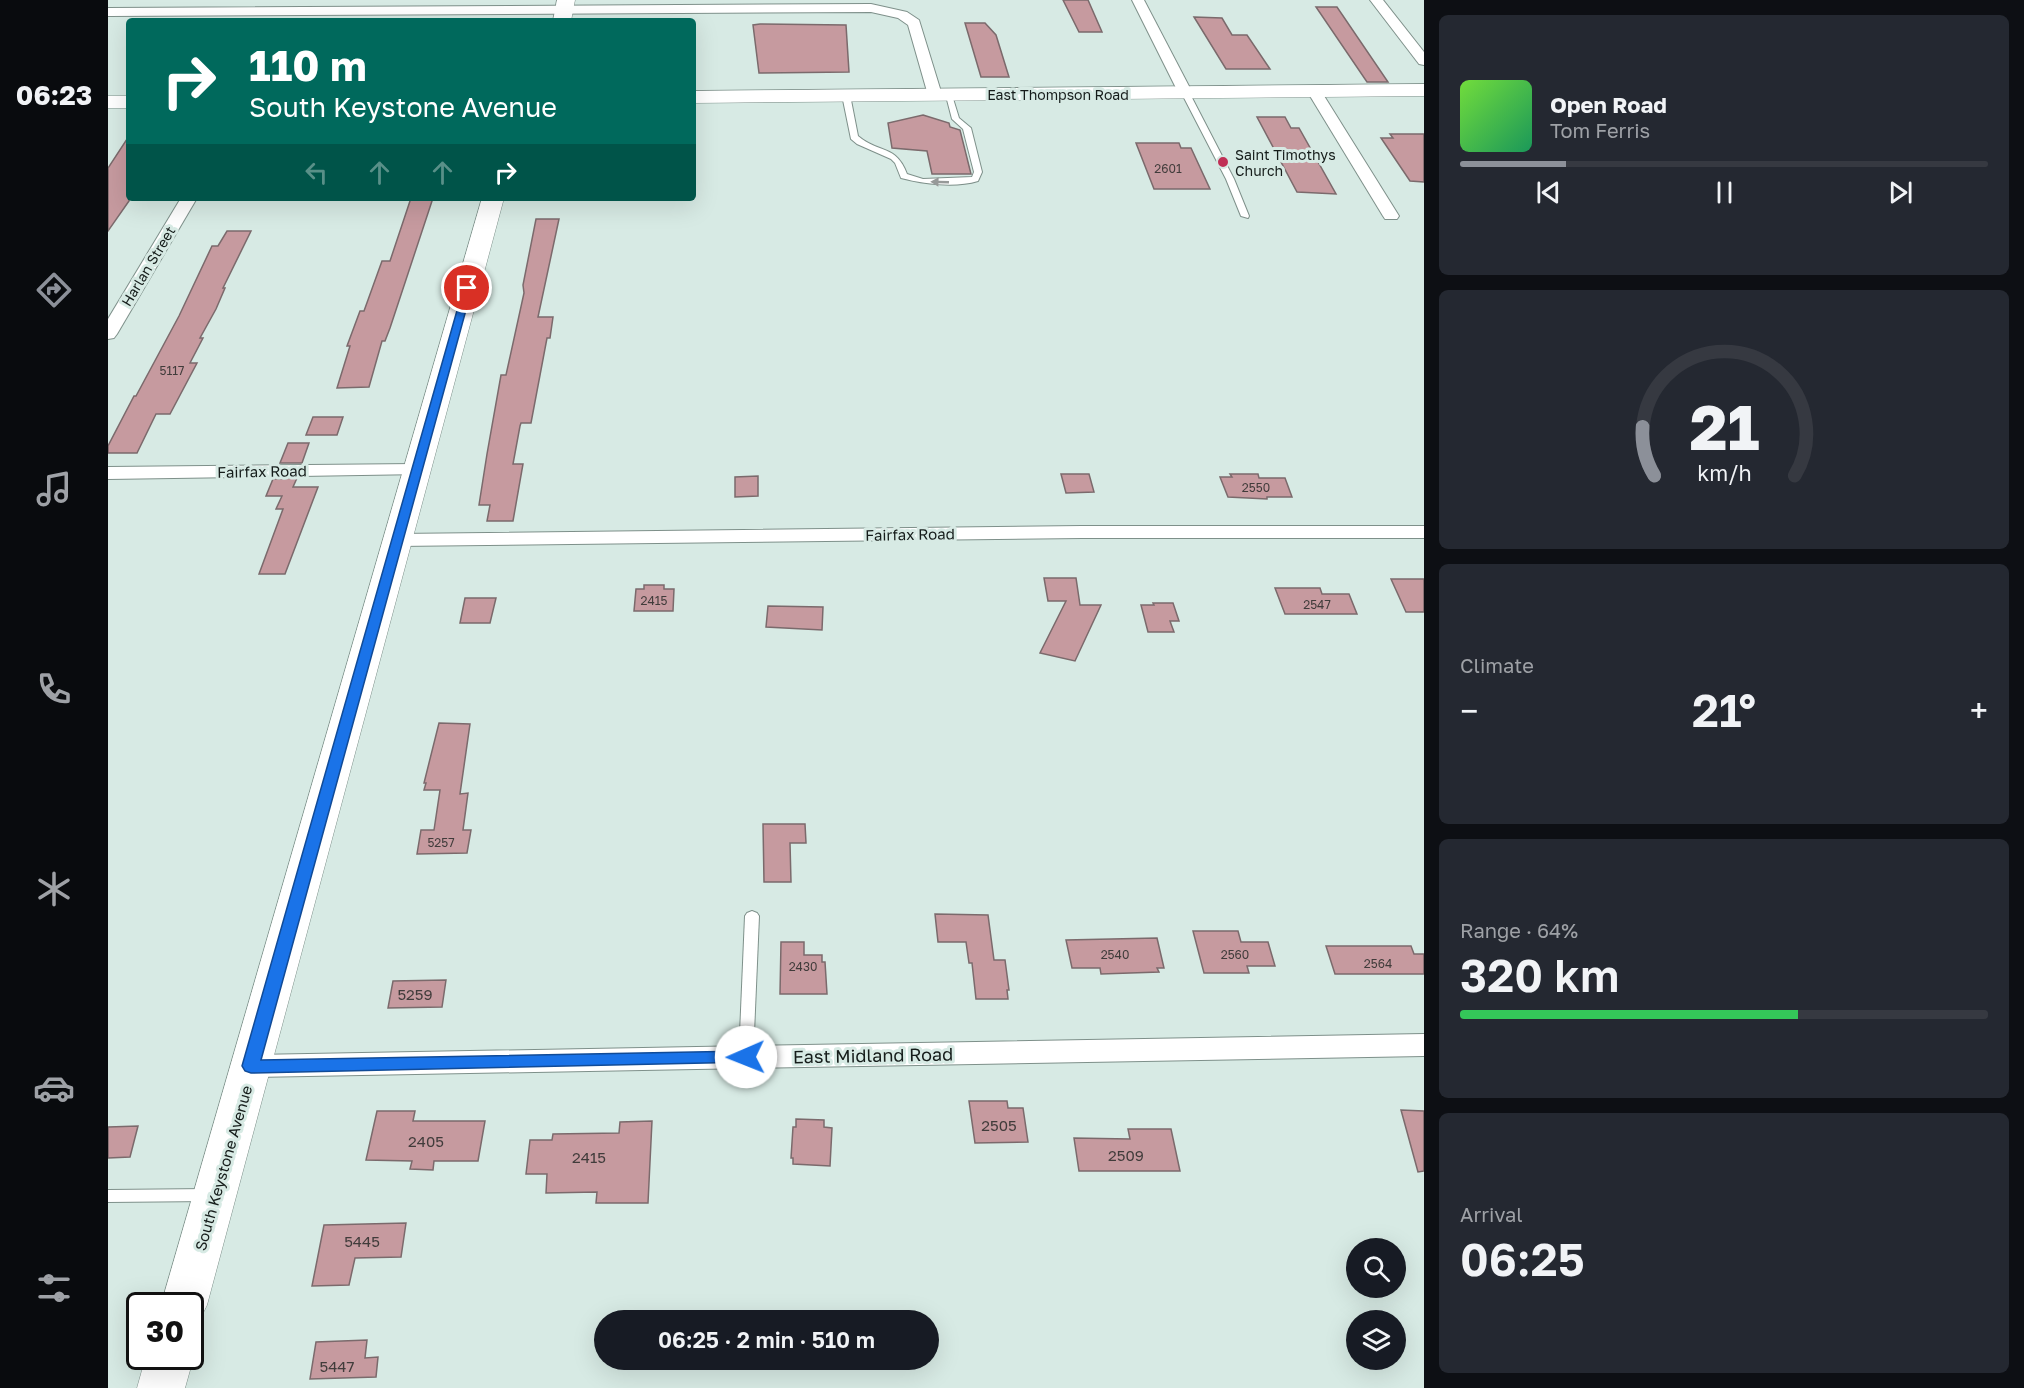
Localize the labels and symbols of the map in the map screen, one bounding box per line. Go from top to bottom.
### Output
street label: East Thompson Road [987,86,1129,103]
place label: Saint Timothys Church [1235,146,1336,179]
marker: Saint Timothys Church [1216,155,1230,169]
house number: 2601 [1154,161,1182,176]
one-way arrow [931,177,950,186]
street label: Harlan Street [118,223,178,309]
pin [441,262,492,313]
house number: 5117 [160,363,184,378]
street label: Fairfax Road [217,461,307,481]
house number: 2550 [1242,480,1270,495]
street label: Fairfax Road [865,524,955,544]
house number: 2415 [640,593,668,608]
house number: 2547 [1303,597,1331,612]
house number: 5257 [427,835,455,850]
house number: 2540 [1101,947,1129,962]
house number: 2560 [1221,947,1249,962]
house number: 2564 [1364,956,1392,971]
house number: 2430 [789,959,817,974]
house number: 5259 [397,985,433,1003]
position arrow [714,1025,778,1089]
street label: East Midland Road [793,1043,953,1067]
street label: South Keystone Avenue [191,1083,255,1253]
house number: 2505 [981,1116,1017,1134]
house number: 2405 [408,1132,444,1150]
house number: 2509 [1108,1146,1144,1164]
house number: 2415 [572,1148,606,1166]
house number: 5445 [344,1232,380,1250]
speed limit sign: 30 [126,1292,204,1370]
house number: 5447 [320,1357,355,1375]

